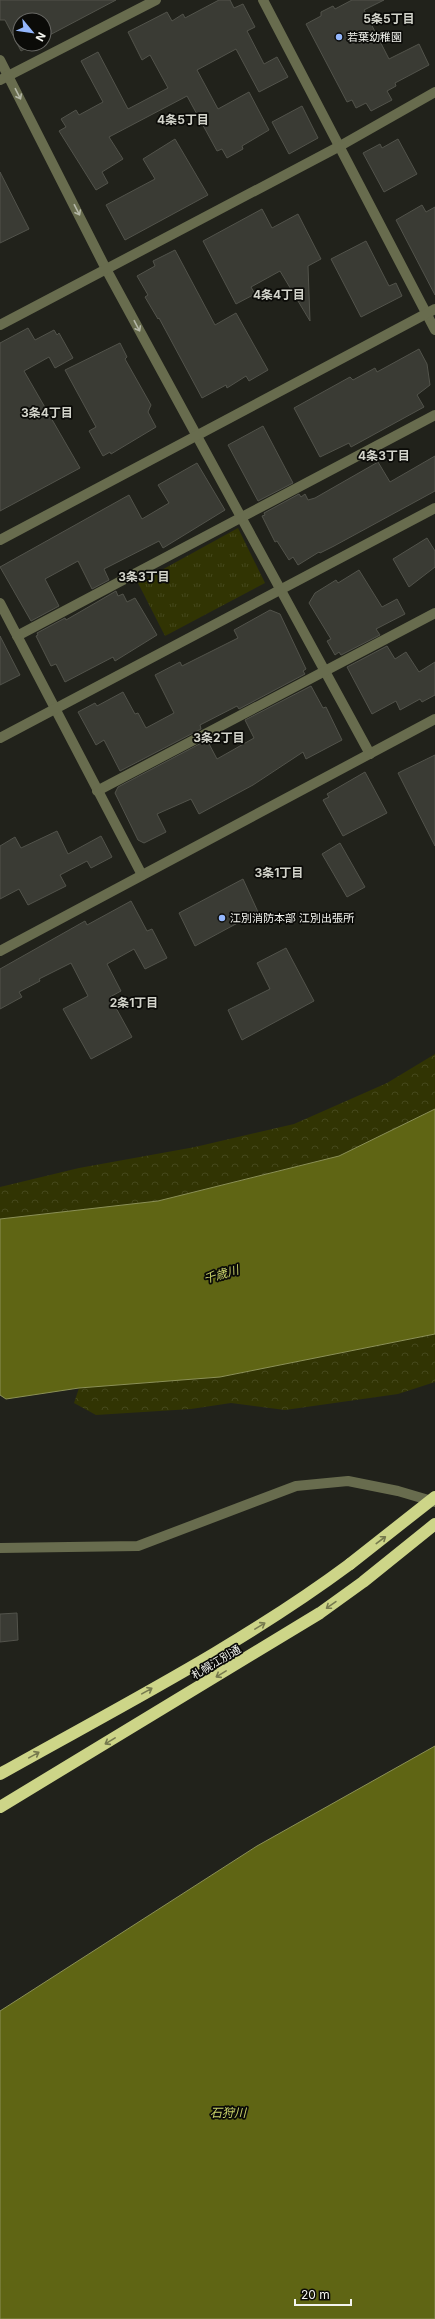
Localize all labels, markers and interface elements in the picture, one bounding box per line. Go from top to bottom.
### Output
district label: 5条5丁目 [363,11,415,26]
north arrow [12,12,52,52]
text: N [33,30,49,44]
place label: 若葉幼稚園 [347,30,402,44]
marker: 若葉幼稚園 [334,32,344,42]
one-way arrow [15,88,22,100]
district label: 4条5丁目 [157,112,209,127]
one-way arrow [74,204,81,216]
district label: 4条4丁目 [253,287,305,302]
one-way arrow [134,320,141,332]
district label: 3条4丁目 [21,405,73,420]
district label: 4条3丁目 [358,448,410,463]
district label: 3条3丁目 [118,569,170,584]
district label: 3条2丁目 [193,730,245,745]
district label: 3条1丁目 [255,865,303,880]
place label: 江別消防本部 江別出張所 [230,911,355,925]
marker: 江別消防本部 江別出張所 [217,913,227,923]
district label: 2条1丁目 [110,995,158,1010]
water label: 千歳川 [202,1261,242,1286]
one-way arrow [376,1536,387,1544]
one-way arrow [326,1601,337,1609]
one-way arrow [254,1621,266,1629]
street label: 札幌江別通 [189,1642,243,1682]
one-way arrow [215,1671,227,1679]
one-way arrow [141,1687,153,1695]
one-way arrow [105,1737,116,1745]
one-way arrow [28,1751,40,1758]
water label: 石狩川 [210,2105,248,2120]
scale bar [295,2281,351,2307]
text: 20 m [301,2287,330,2302]

